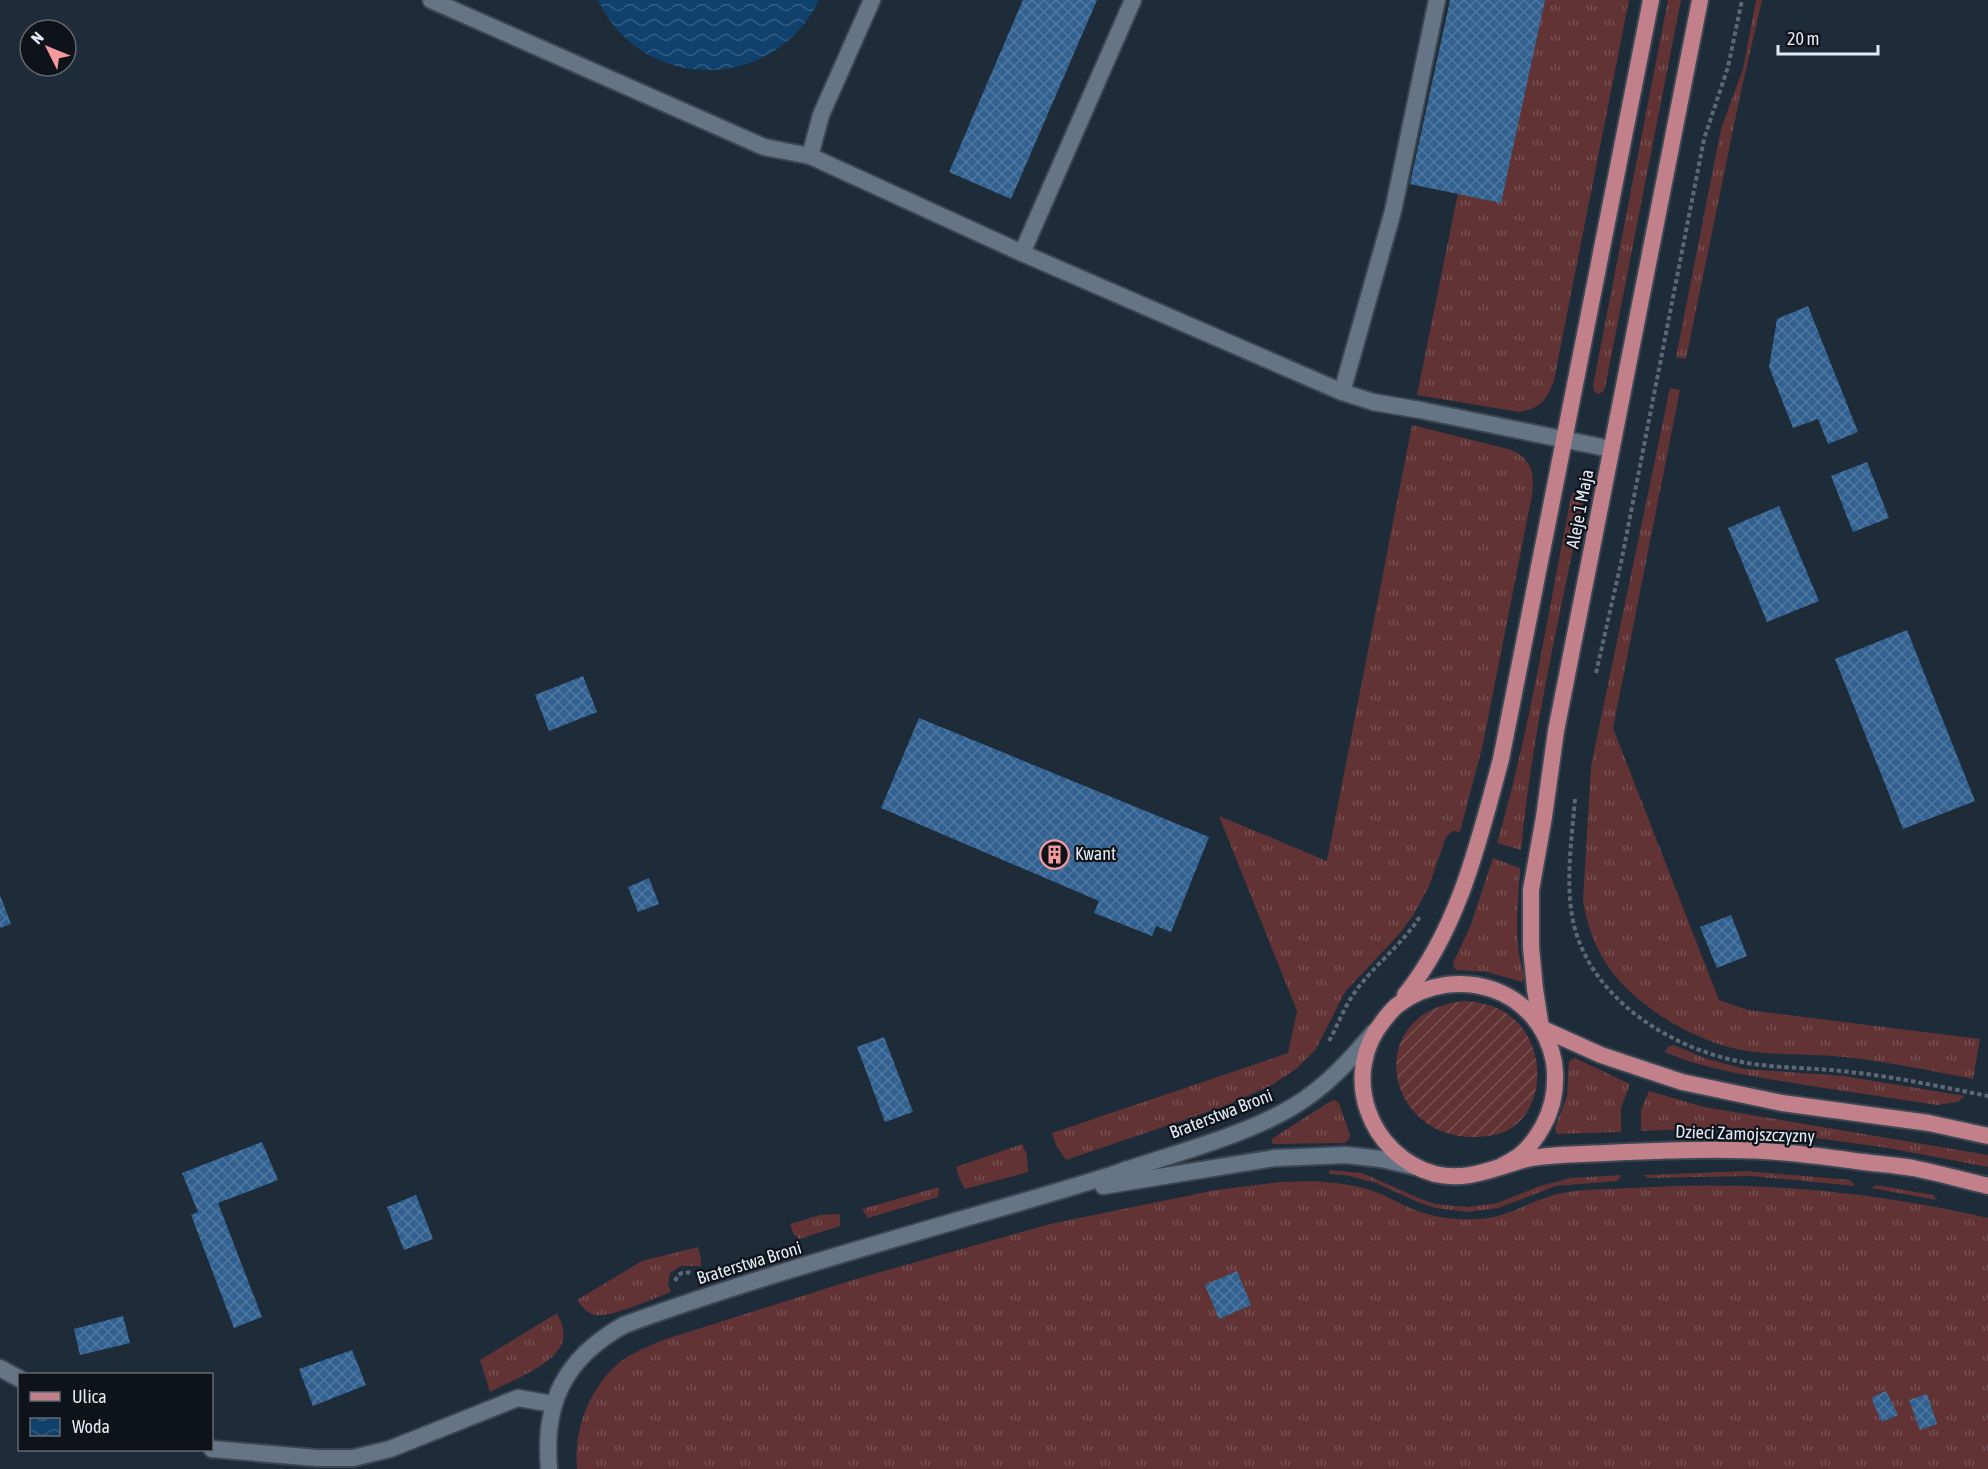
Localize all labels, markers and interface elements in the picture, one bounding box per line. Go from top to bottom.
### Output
north arrow [18,18,78,78]
scale bar [1778,18,1878,56]
text: N [27,28,47,47]
text: 20 m [1787,28,1819,49]
street label: Aleje 1 Maja [1562,468,1597,550]
building icon: Kwant [1038,838,1070,870]
place label: Kwant [1075,843,1116,864]
street label: Braterstwa Broni [1166,1084,1275,1143]
street label: Dzieci Zamojszczyzny [1675,1121,1815,1146]
street label: Braterstwa Broni [694,1237,804,1288]
legend [18,1373,213,1451]
text: Ulica [72,1386,107,1407]
text: Woda [72,1416,110,1437]

